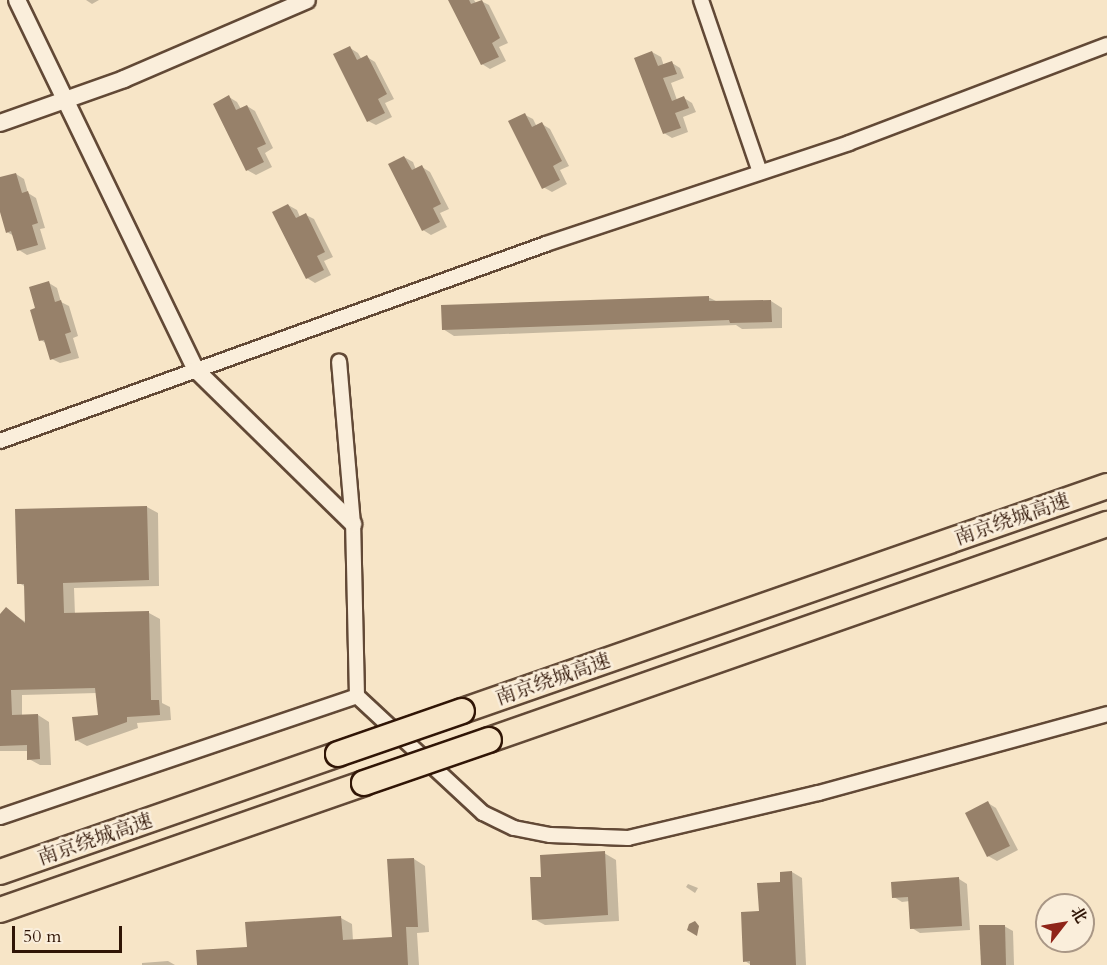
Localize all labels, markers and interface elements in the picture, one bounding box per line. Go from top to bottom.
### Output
street label: 南京绕城高速 [951,488,1073,550]
street label: 南京绕城高速 [492,648,614,710]
street label: 南京绕城高速 [34,808,156,870]
north arrow [1035,893,1095,953]
text: 北 [1065,902,1092,927]
scale bar [15,914,124,952]
text: 50 m [23,924,62,949]

